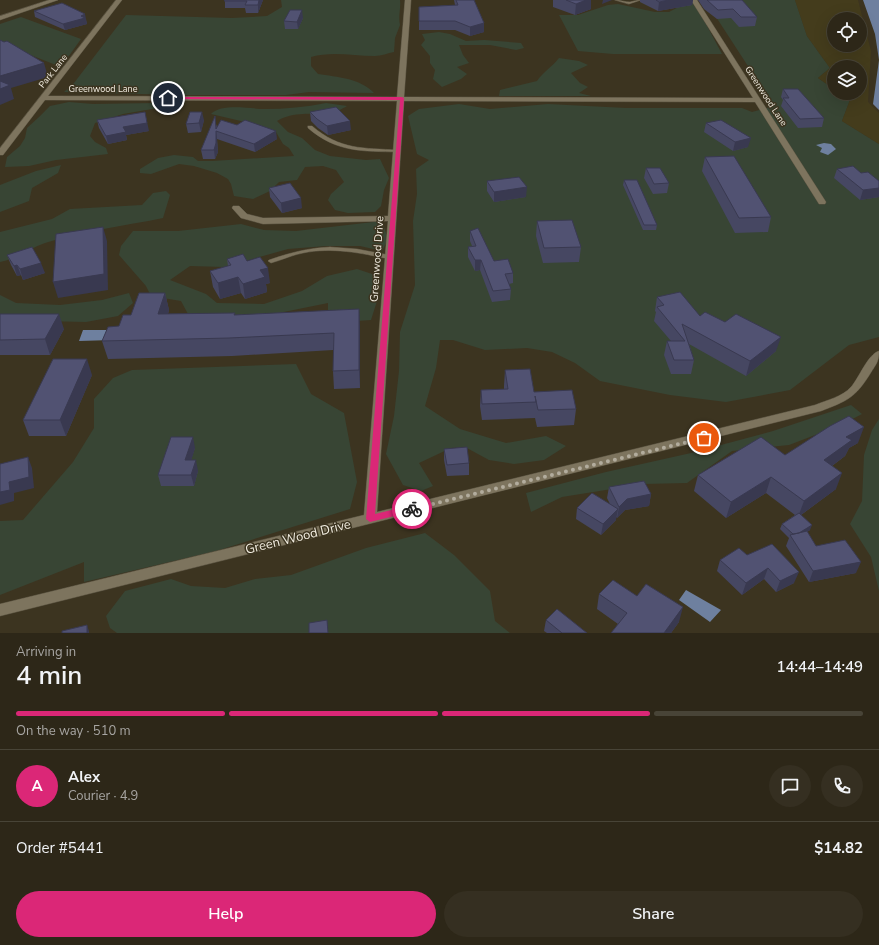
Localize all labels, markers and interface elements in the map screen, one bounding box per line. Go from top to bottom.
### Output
map controls [827,12,867,100]
button: locate [827,12,867,52]
street label: Park Lane [36,51,70,90]
button: layers [827,60,867,100]
street label: Greenwood Lane [742,64,790,128]
pin [151,81,185,115]
street label: Greenwood Lane [69,83,138,95]
icon: home [157,87,179,109]
street label: Greenwood Drive [367,215,388,303]
pin [687,421,721,455]
icon: bag [693,427,715,449]
courier [392,489,432,529]
icon: bike [401,498,423,520]
street label: Green Wood Drive [243,515,353,559]
text: Arriving in [16,643,76,661]
text: 14:44–14:49 [776,657,863,677]
text: 4 min [16,658,82,693]
text: On the way · 510 m [16,722,131,740]
button: chat [769,765,811,807]
button: phone [821,765,863,807]
text: Alex [68,767,100,787]
text: A [31,776,43,796]
text: Courier · 4.9 [68,787,138,805]
text: Order #5441 [16,838,104,858]
text: $14.82 [814,838,863,858]
button: Help [16,891,436,937]
button: Share [444,891,863,937]

